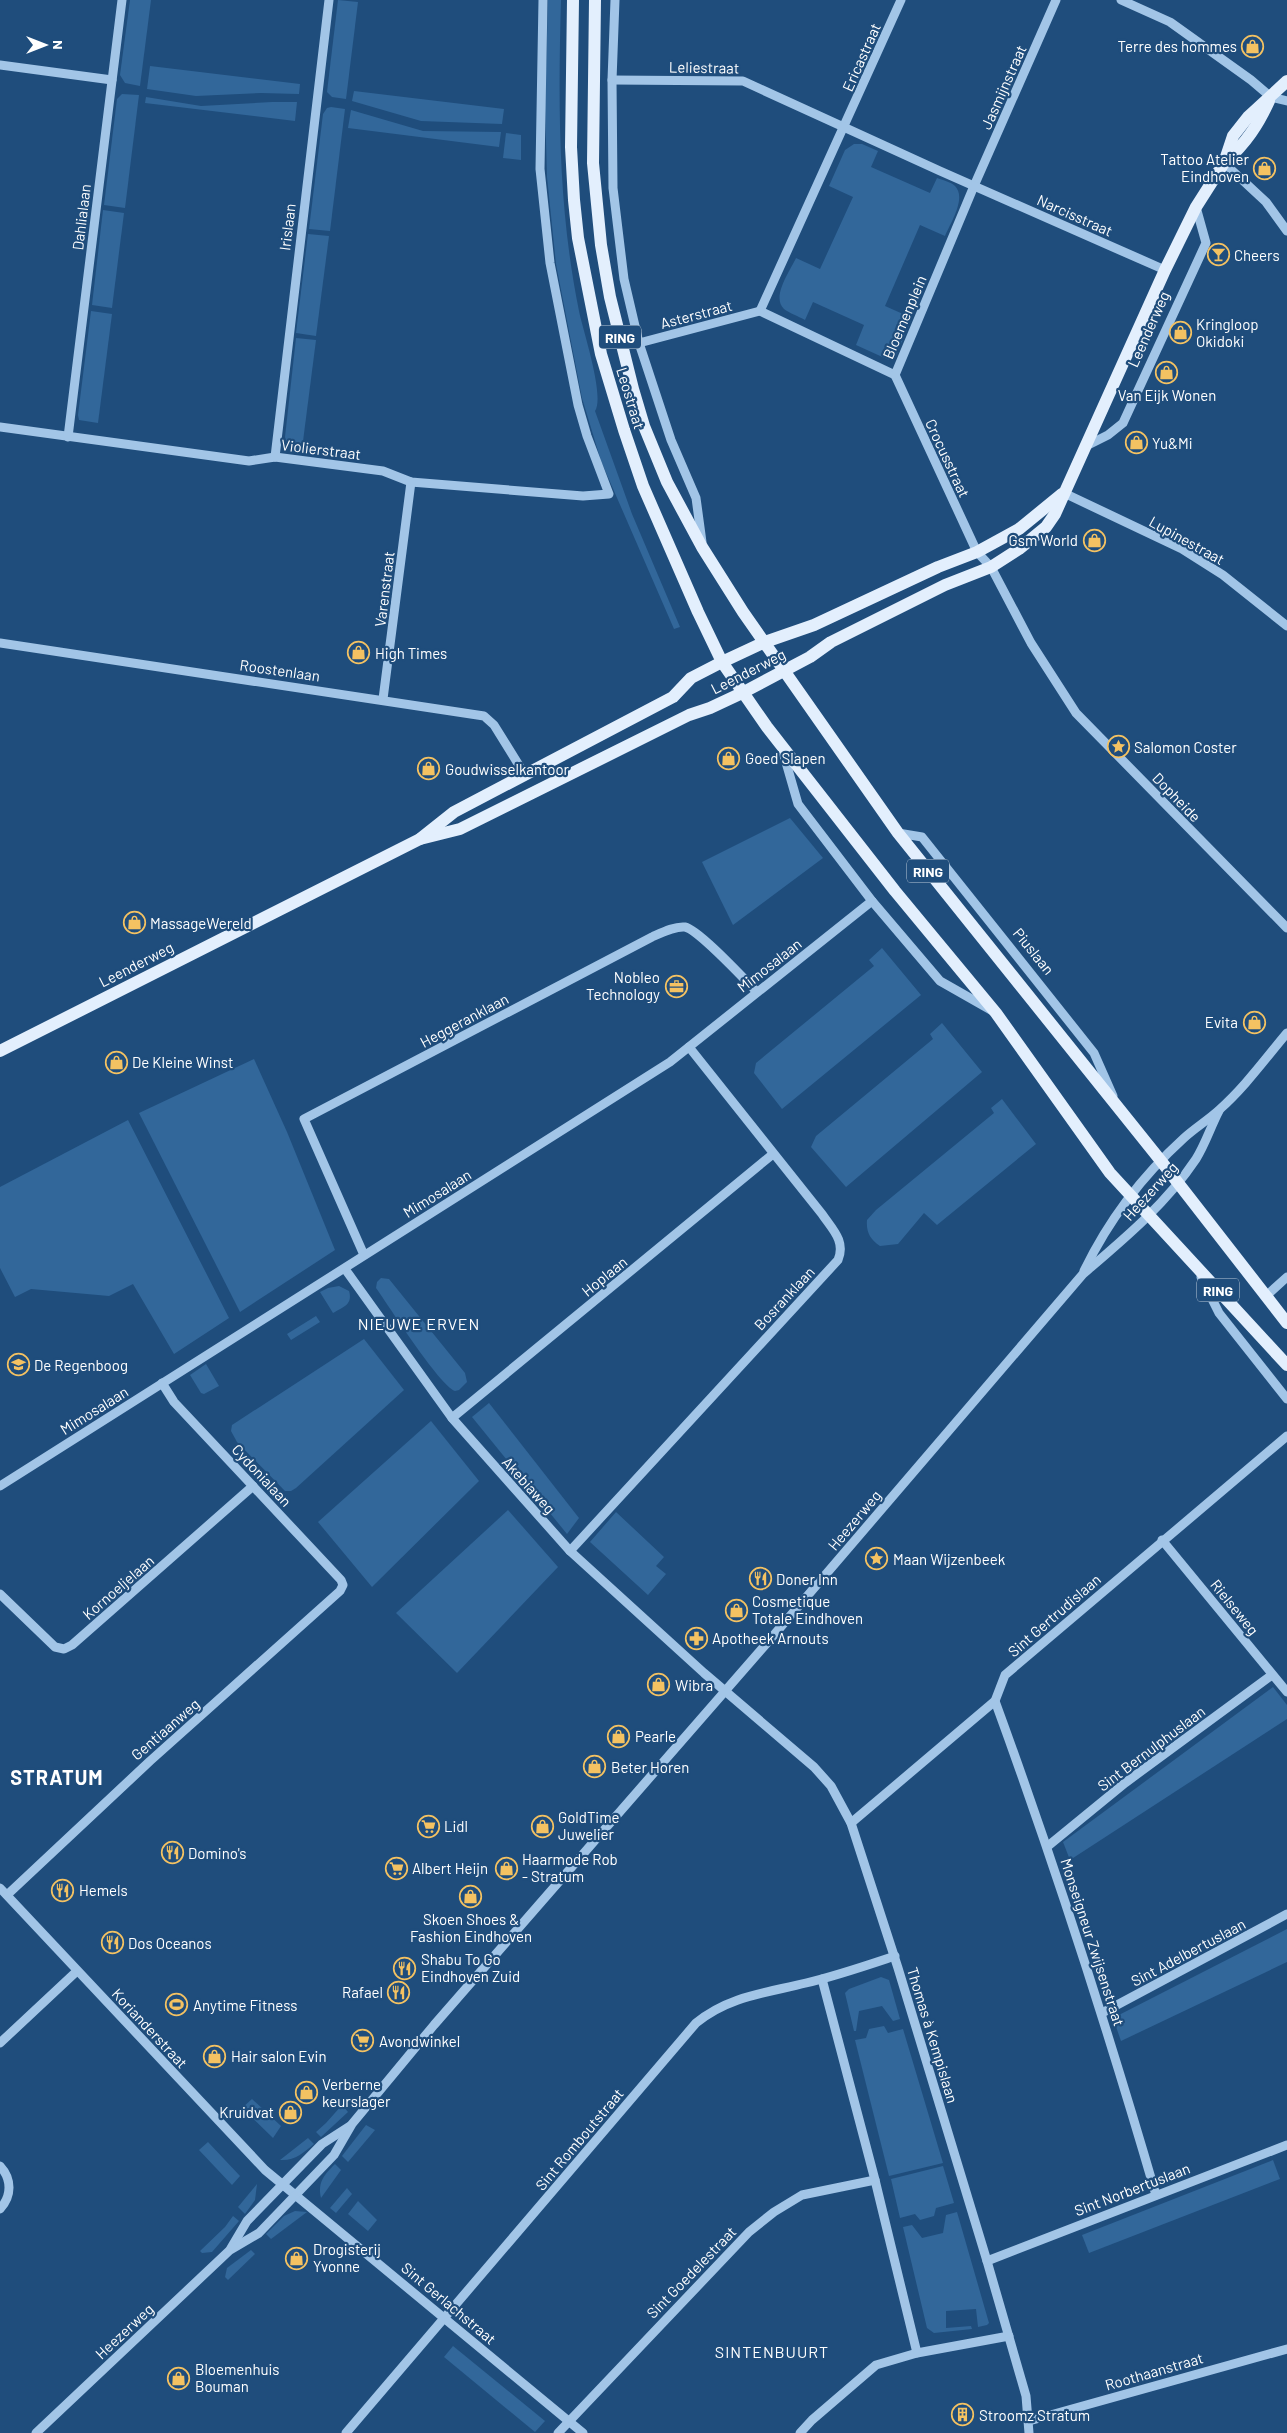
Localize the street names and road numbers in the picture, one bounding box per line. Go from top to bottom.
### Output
street label: Ericastraat [838,20,884,94]
street label: Jasmijnstraat [976,42,1030,132]
street label: Leliestraat [669,57,739,77]
street label: Dahlialaan [68,183,94,251]
street label: Narcisstraat [1035,190,1115,240]
street label: Irislaan [275,202,299,252]
street label: Bloemenplein [878,272,930,362]
street label: Leenderweg [1123,288,1173,370]
street label: Asterstraat [658,296,734,332]
road number: RING [599,326,641,348]
street label: Leostraat [613,365,649,431]
street label: Crocusstraat [922,416,974,500]
street label: Violierstraat [280,435,362,463]
street label: Lupinestraat [1146,512,1228,568]
street label: Varenstraat [370,550,398,628]
street label: Leenderweg [708,645,788,697]
street label: Roostenlaan [239,655,321,685]
street label: Dopheide [1149,769,1205,825]
road number: RING [907,859,949,882]
street label: Piuslaan [1010,924,1058,978]
street label: Mimosalaan [733,934,805,996]
street label: Leenderweg [96,938,176,990]
street label: Heggeranklaan [417,989,511,1051]
street label: Heezerweg [1119,1158,1181,1224]
street label: Mimosalaan [400,1165,474,1221]
street label: Hoplaan [578,1252,630,1300]
street label: Bosranklaan [750,1262,818,1334]
road number: RING [1197,1278,1239,1302]
street label: Mimosalaan [57,1382,131,1438]
street label: Cydonialaan [229,1440,295,1510]
street label: Akebiaweg [499,1453,559,1517]
street label: Heezerweg [824,1486,884,1554]
street label: Kornoeljelaan [79,1551,157,1623]
street label: Sint Gertrudislaan [1004,1570,1104,1660]
street label: Rielseweg [1207,1576,1263,1638]
street label: Gentiaanweg [127,1695,203,1763]
street label: Sint Bernulphuslaan [1094,1702,1208,1794]
street label: Monseigneur Zwijsenstraat [1057,1856,1129,2028]
street label: Sint Adelbertuslaan [1128,1914,1248,1990]
street label: Thomas à Kempislaan [904,1965,962,2105]
street label: Korianderstraat [108,1984,192,2072]
street label: Sint Romboutstraat [531,2084,627,2194]
street label: Sint Norbertuslaan [1072,2159,1192,2219]
street label: Sint Goedelestraat [643,2222,739,2322]
street label: Sint Gerlachstraat [398,2258,500,2348]
street label: Heezerweg [91,2300,157,2362]
street label: Roothaanstraat [1103,2348,1205,2394]

